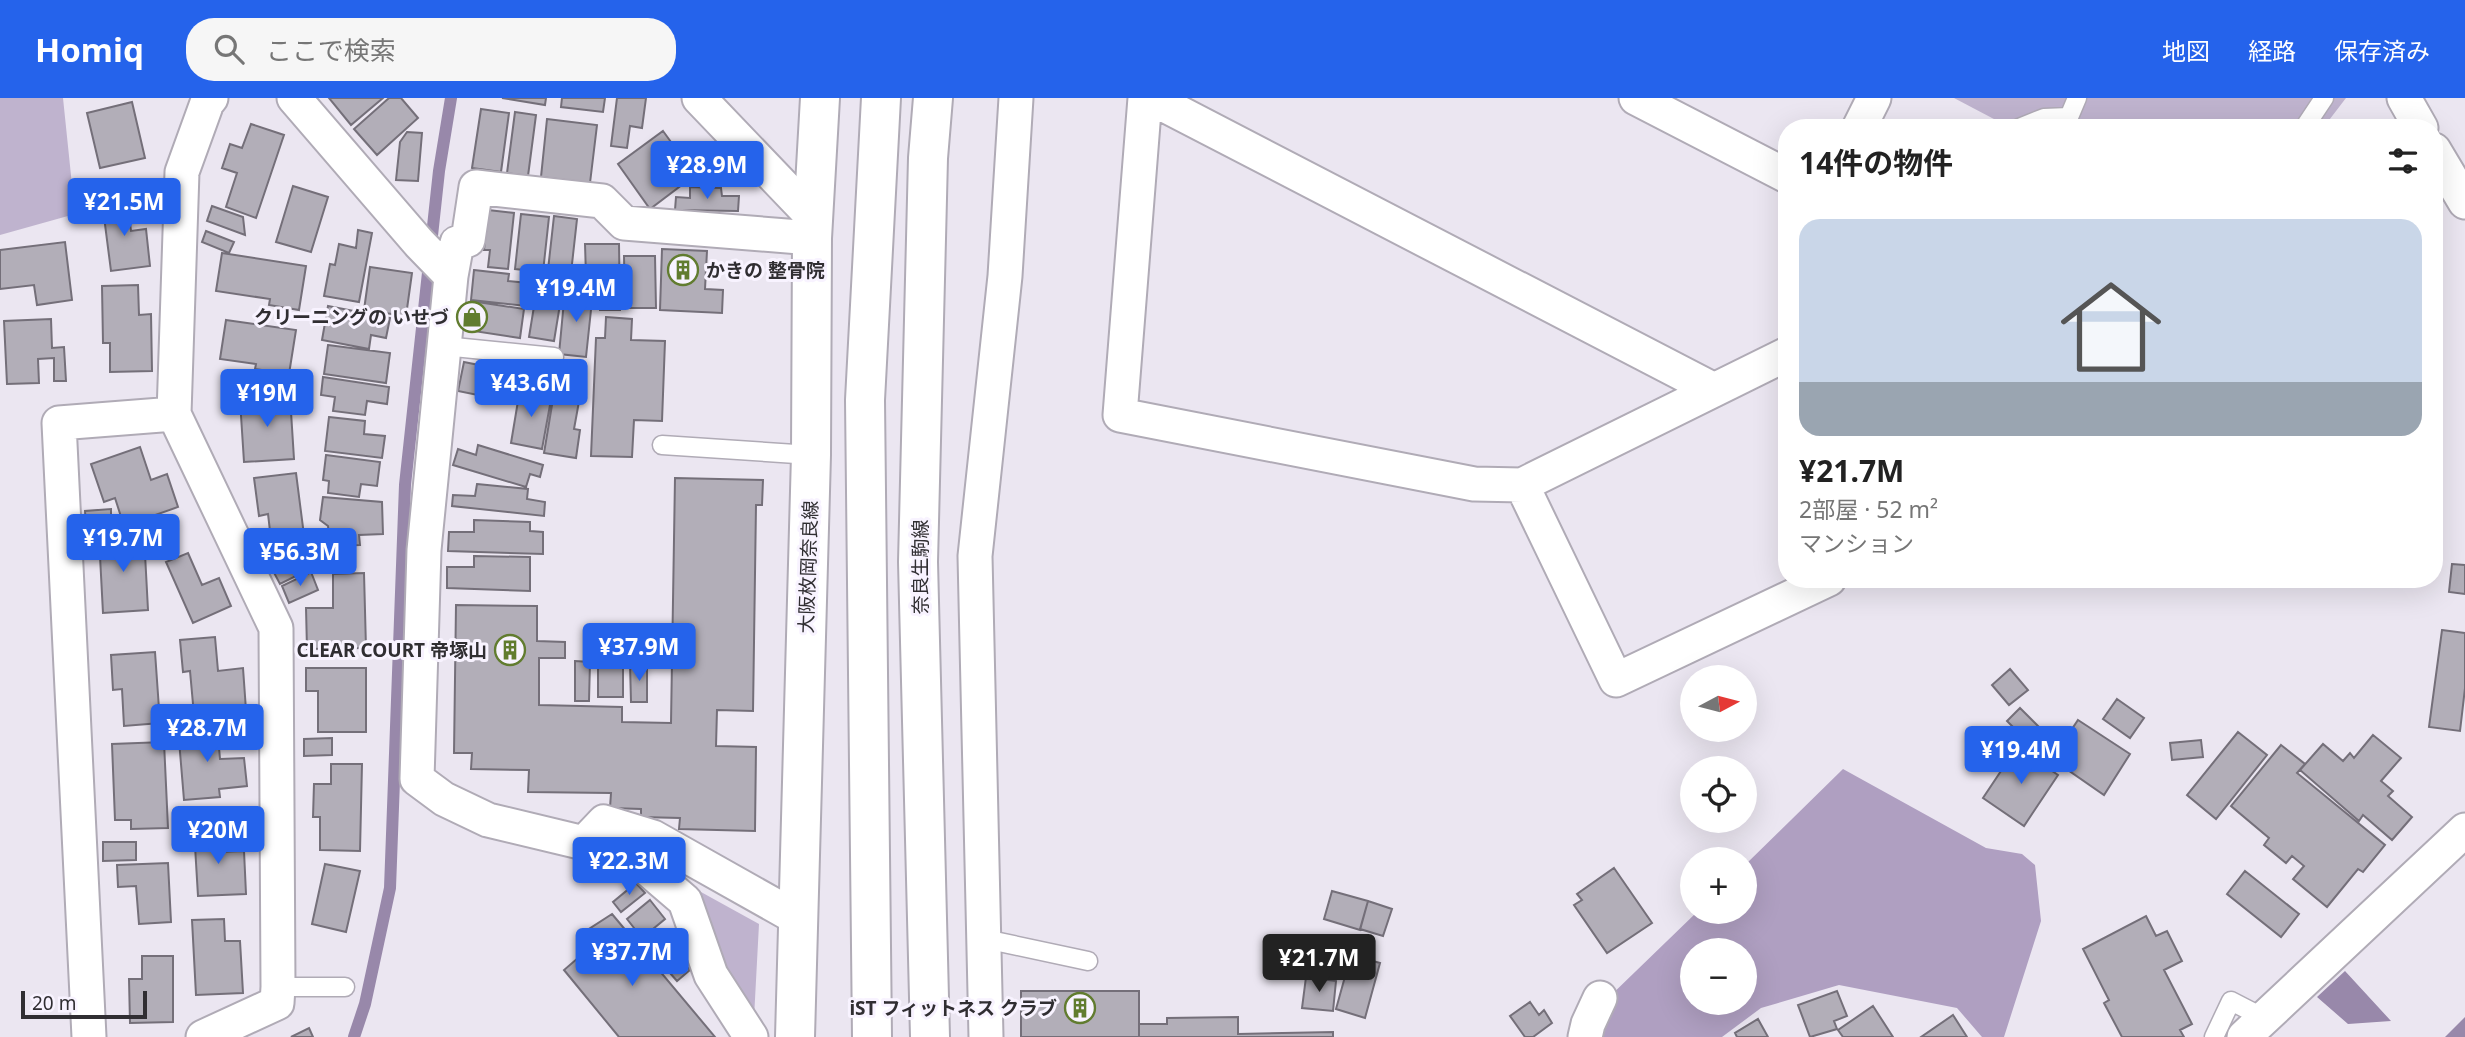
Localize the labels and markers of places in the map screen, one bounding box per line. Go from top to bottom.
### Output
pin: ¥28.9M [650,141,764,201]
pin: ¥21.5M [67,178,181,238]
building icon: かきの 整骨院 [666,253,700,287]
place label: かきの 整骨院 [706,257,825,283]
pin: ¥19.4M [519,264,633,324]
shop icon: クリーニングの いせづ [455,300,489,334]
place label: クリーニングの いせづ [254,304,449,330]
pin: ¥43.6M [474,360,588,419]
pin: ¥19M [226,370,308,429]
pin: ¥19.7M [66,514,180,574]
pin: ¥56.3M [243,528,357,588]
pin: ¥37.9M [582,624,696,683]
building icon: CLEAR COURT 帝塚山 [493,633,527,667]
place label: CLEAR COURT 帝塚山 [296,637,487,663]
pin: ¥28.7M [150,704,264,764]
pin: ¥19.4M [1964,726,2078,786]
pin: ¥20M [177,806,259,866]
pin: ¥22.3M [572,838,686,897]
pin: ¥37.7M [575,928,689,988]
pin: ¥21.7M [1262,934,1376,994]
building icon: iST フィットネス クラブ [1063,991,1097,1025]
place label: iST フィットネス クラブ [849,995,1057,1021]

